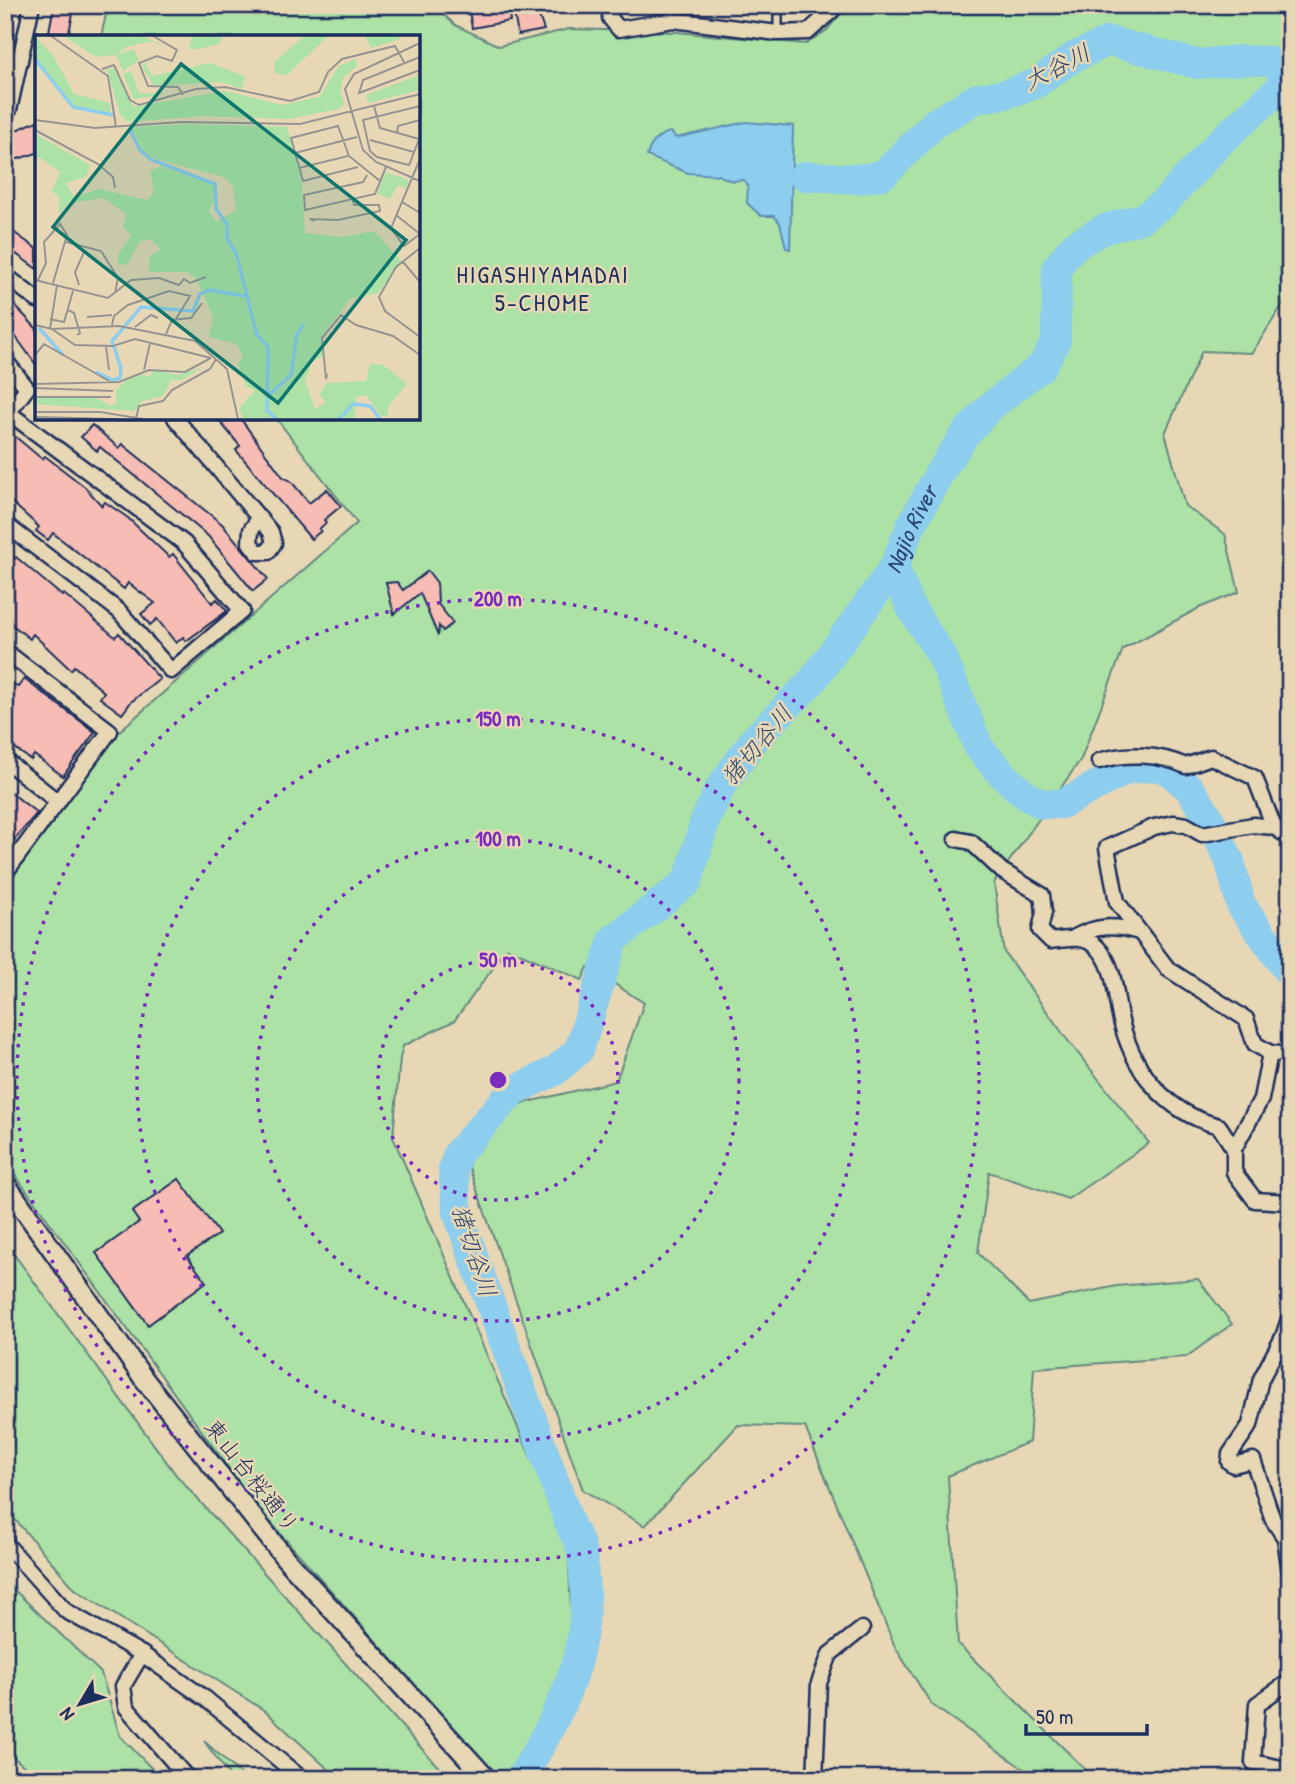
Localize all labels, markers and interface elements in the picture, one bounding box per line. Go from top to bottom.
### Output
inset map [35,35,420,420]
water label: 大谷川 [1017,36,1096,97]
district label: HIGASHIYAMADAI 5-CHOME [456,258,630,318]
water label: Najio River [876,477,946,577]
text: 200 m [474,584,522,613]
water label: 猪切谷川 [713,697,799,791]
text: 150 m [475,704,521,733]
text: 100 m [475,824,521,853]
text: 50 m [479,945,517,974]
centre of rings [486,1068,510,1092]
water label: 猪切谷川 [445,1200,505,1301]
street label: 東山台桜通り [198,1412,307,1540]
north arrow [46,1668,116,1738]
scale bar [1026,1693,1146,1737]
text: N [53,1702,80,1726]
text: 50 m [1036,1702,1073,1731]

